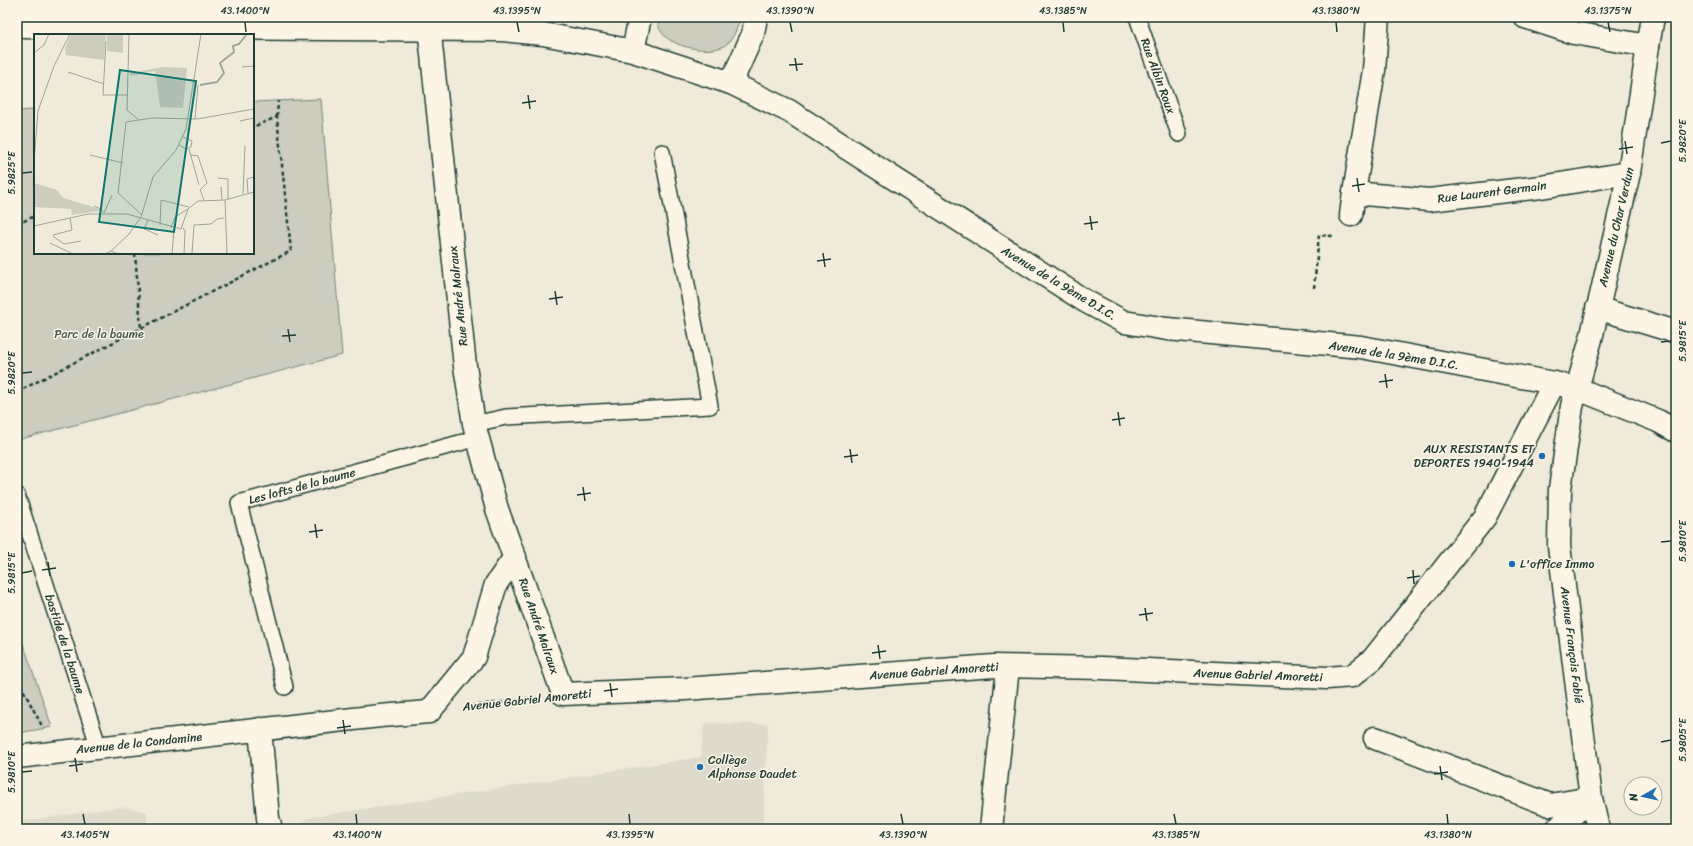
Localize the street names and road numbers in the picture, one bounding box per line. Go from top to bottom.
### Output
street label: Rue Albin Roux [1134,35,1182,118]
street label: Avenue du Char Verdun [1591,164,1641,290]
street label: Rue Laurent Germain [1436,174,1548,210]
street label: Avenue de la 9ème D.I.C. [996,239,1121,326]
street label: Rue André Malraux [442,244,474,347]
street label: Avenue de la 9ème D.I.C. [1326,334,1461,376]
street label: Les lofts de la baume [246,461,358,511]
street label: Rue André Malraux [512,575,566,678]
street label: Avenue François Fabié [1554,584,1590,705]
street label: bastide de la baume [38,591,92,697]
street label: Avenue Gabriel Amoretti [868,655,1000,687]
street label: Avenue Gabriel Amoretti [1192,662,1324,688]
street label: Avenue Gabriel Amoretti [461,682,593,718]
street label: Avenue de la Condamine [74,725,203,761]

